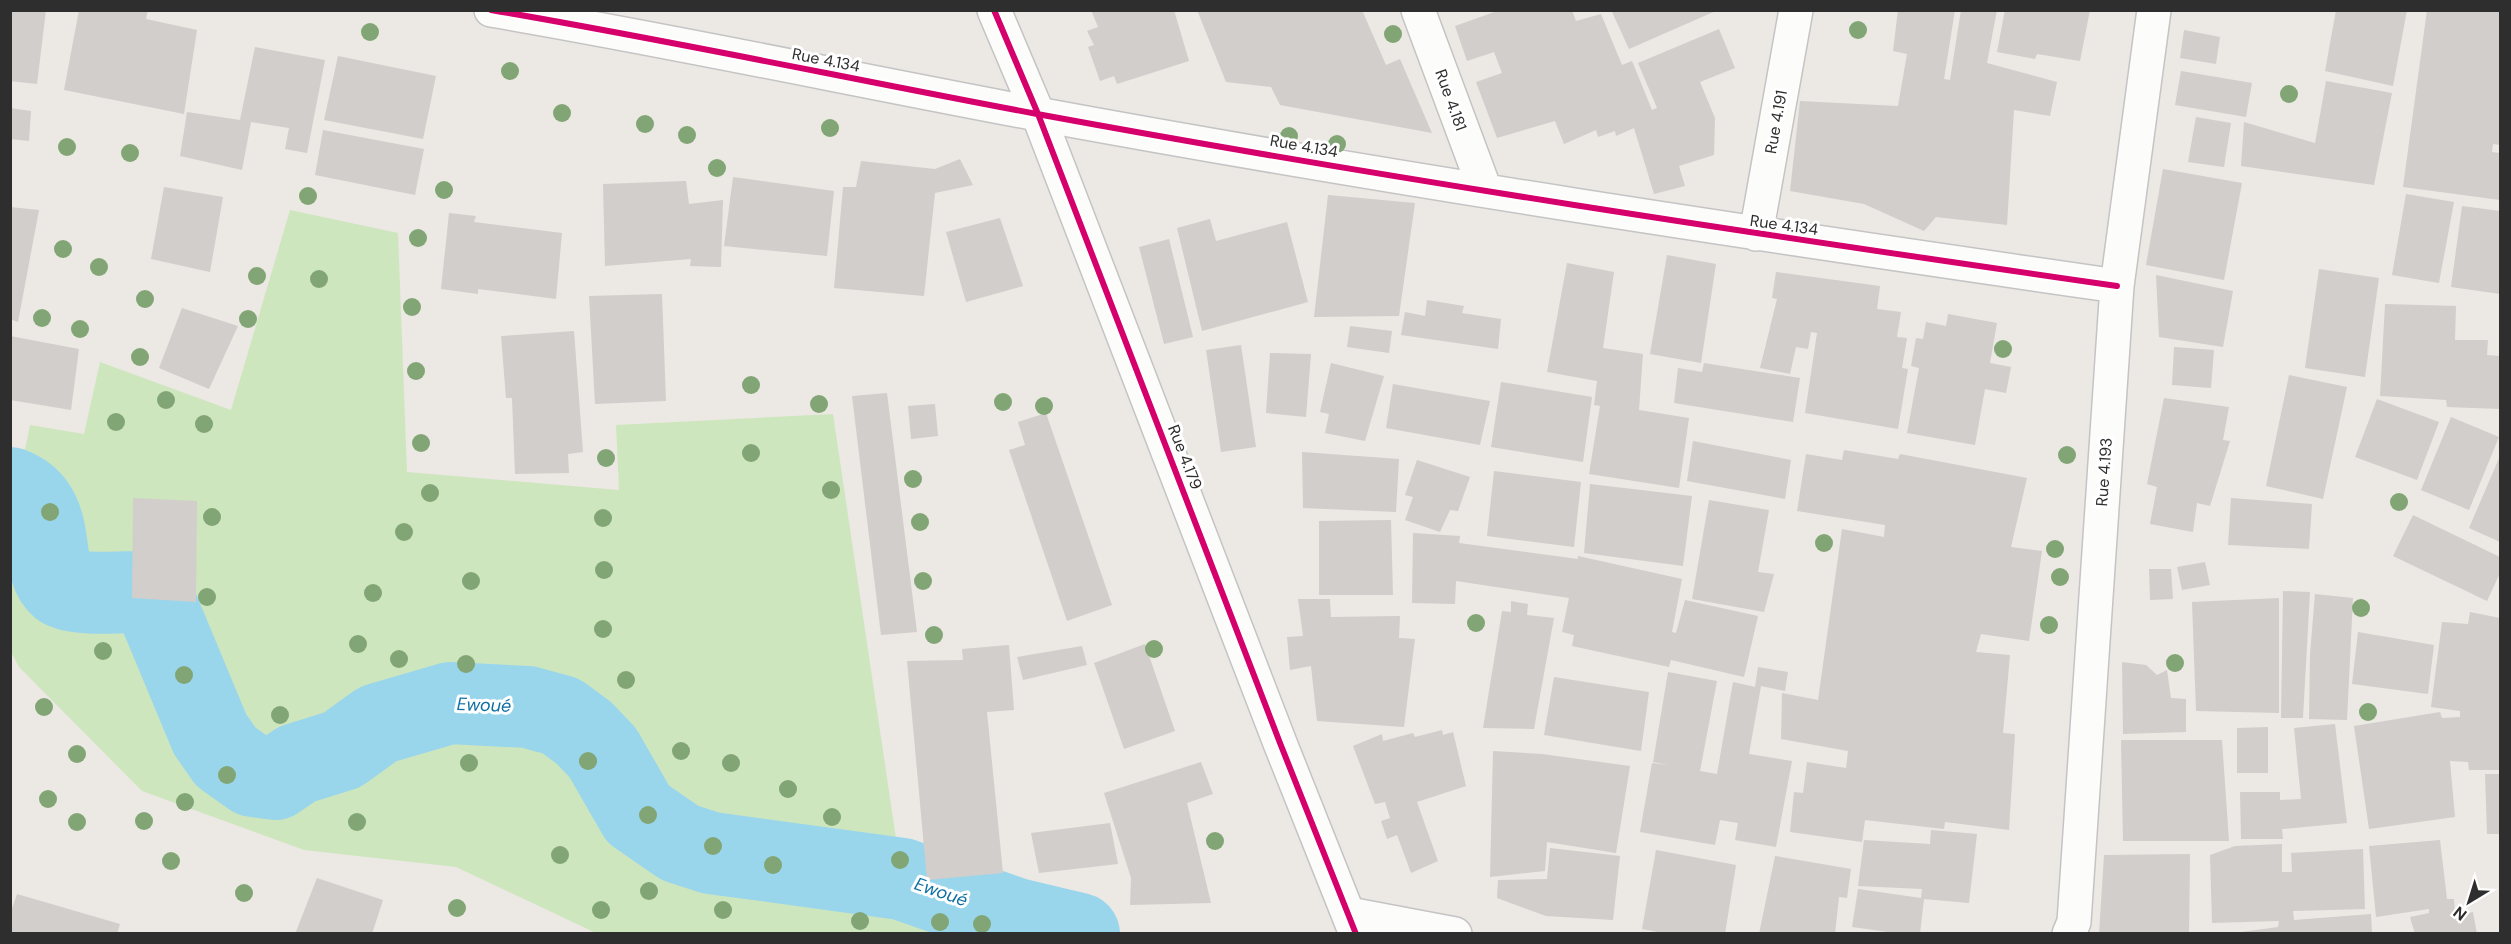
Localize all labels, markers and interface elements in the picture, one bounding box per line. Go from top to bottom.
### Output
street label: Rue 4.134 [790,43,862,77]
street label: Rue 4.181 [1430,66,1472,134]
street label: Rue 4.191 [1760,89,1792,155]
street label: Rue 4.134 [1268,130,1340,162]
street label: Rue 4.134 [1749,210,1820,240]
street label: Rue 4.179 [1163,422,1207,492]
street label: Rue 4.193 [2091,437,2117,507]
water label: Ewoué [456,692,512,718]
water label: Ewoué [911,872,971,912]
north arrow [2439,872,2499,932]
text: N [2449,902,2471,925]

